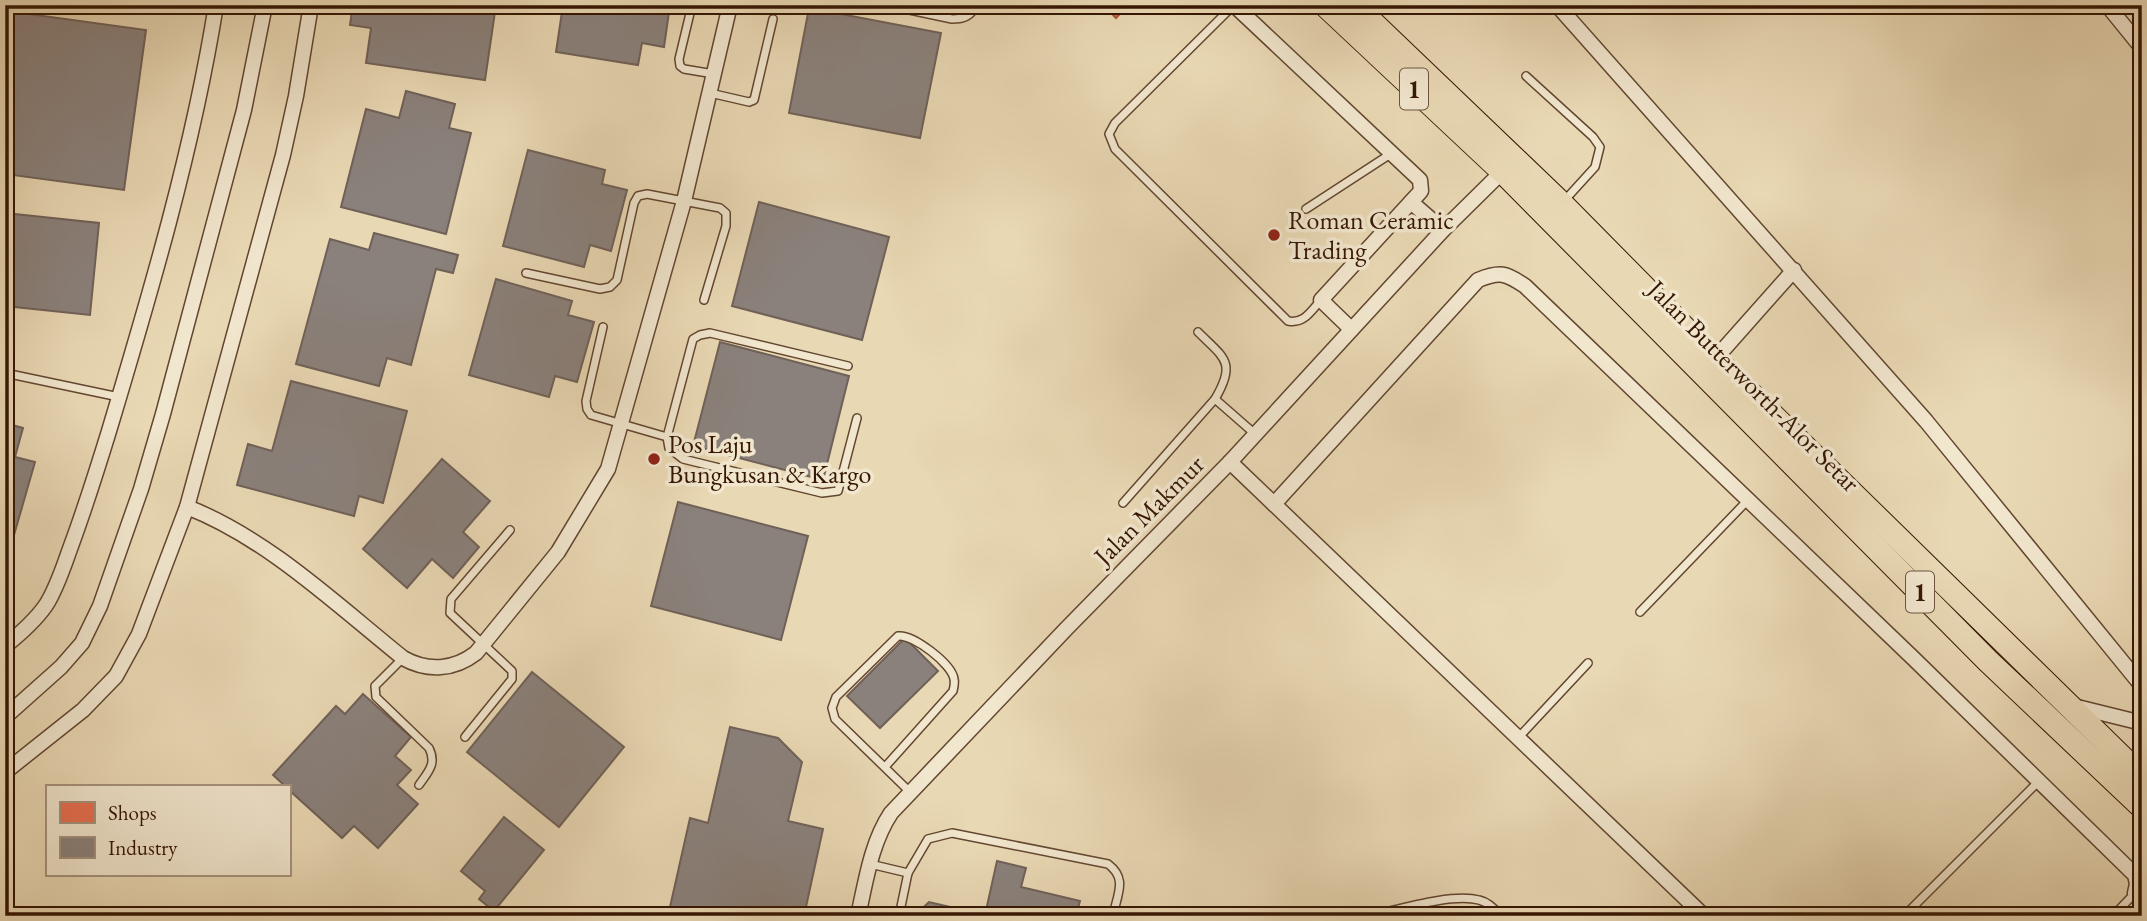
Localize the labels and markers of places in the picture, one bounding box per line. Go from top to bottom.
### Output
place label: Roman Ceramic Trading [1288,203,1454,267]
marker: Roman Ceramic Trading [1266,227,1282,243]
place label: Pos Laju Bungkusan & Kargo [668,427,871,491]
marker: Pos Laju Bungkusan & Kargo [646,451,662,467]

